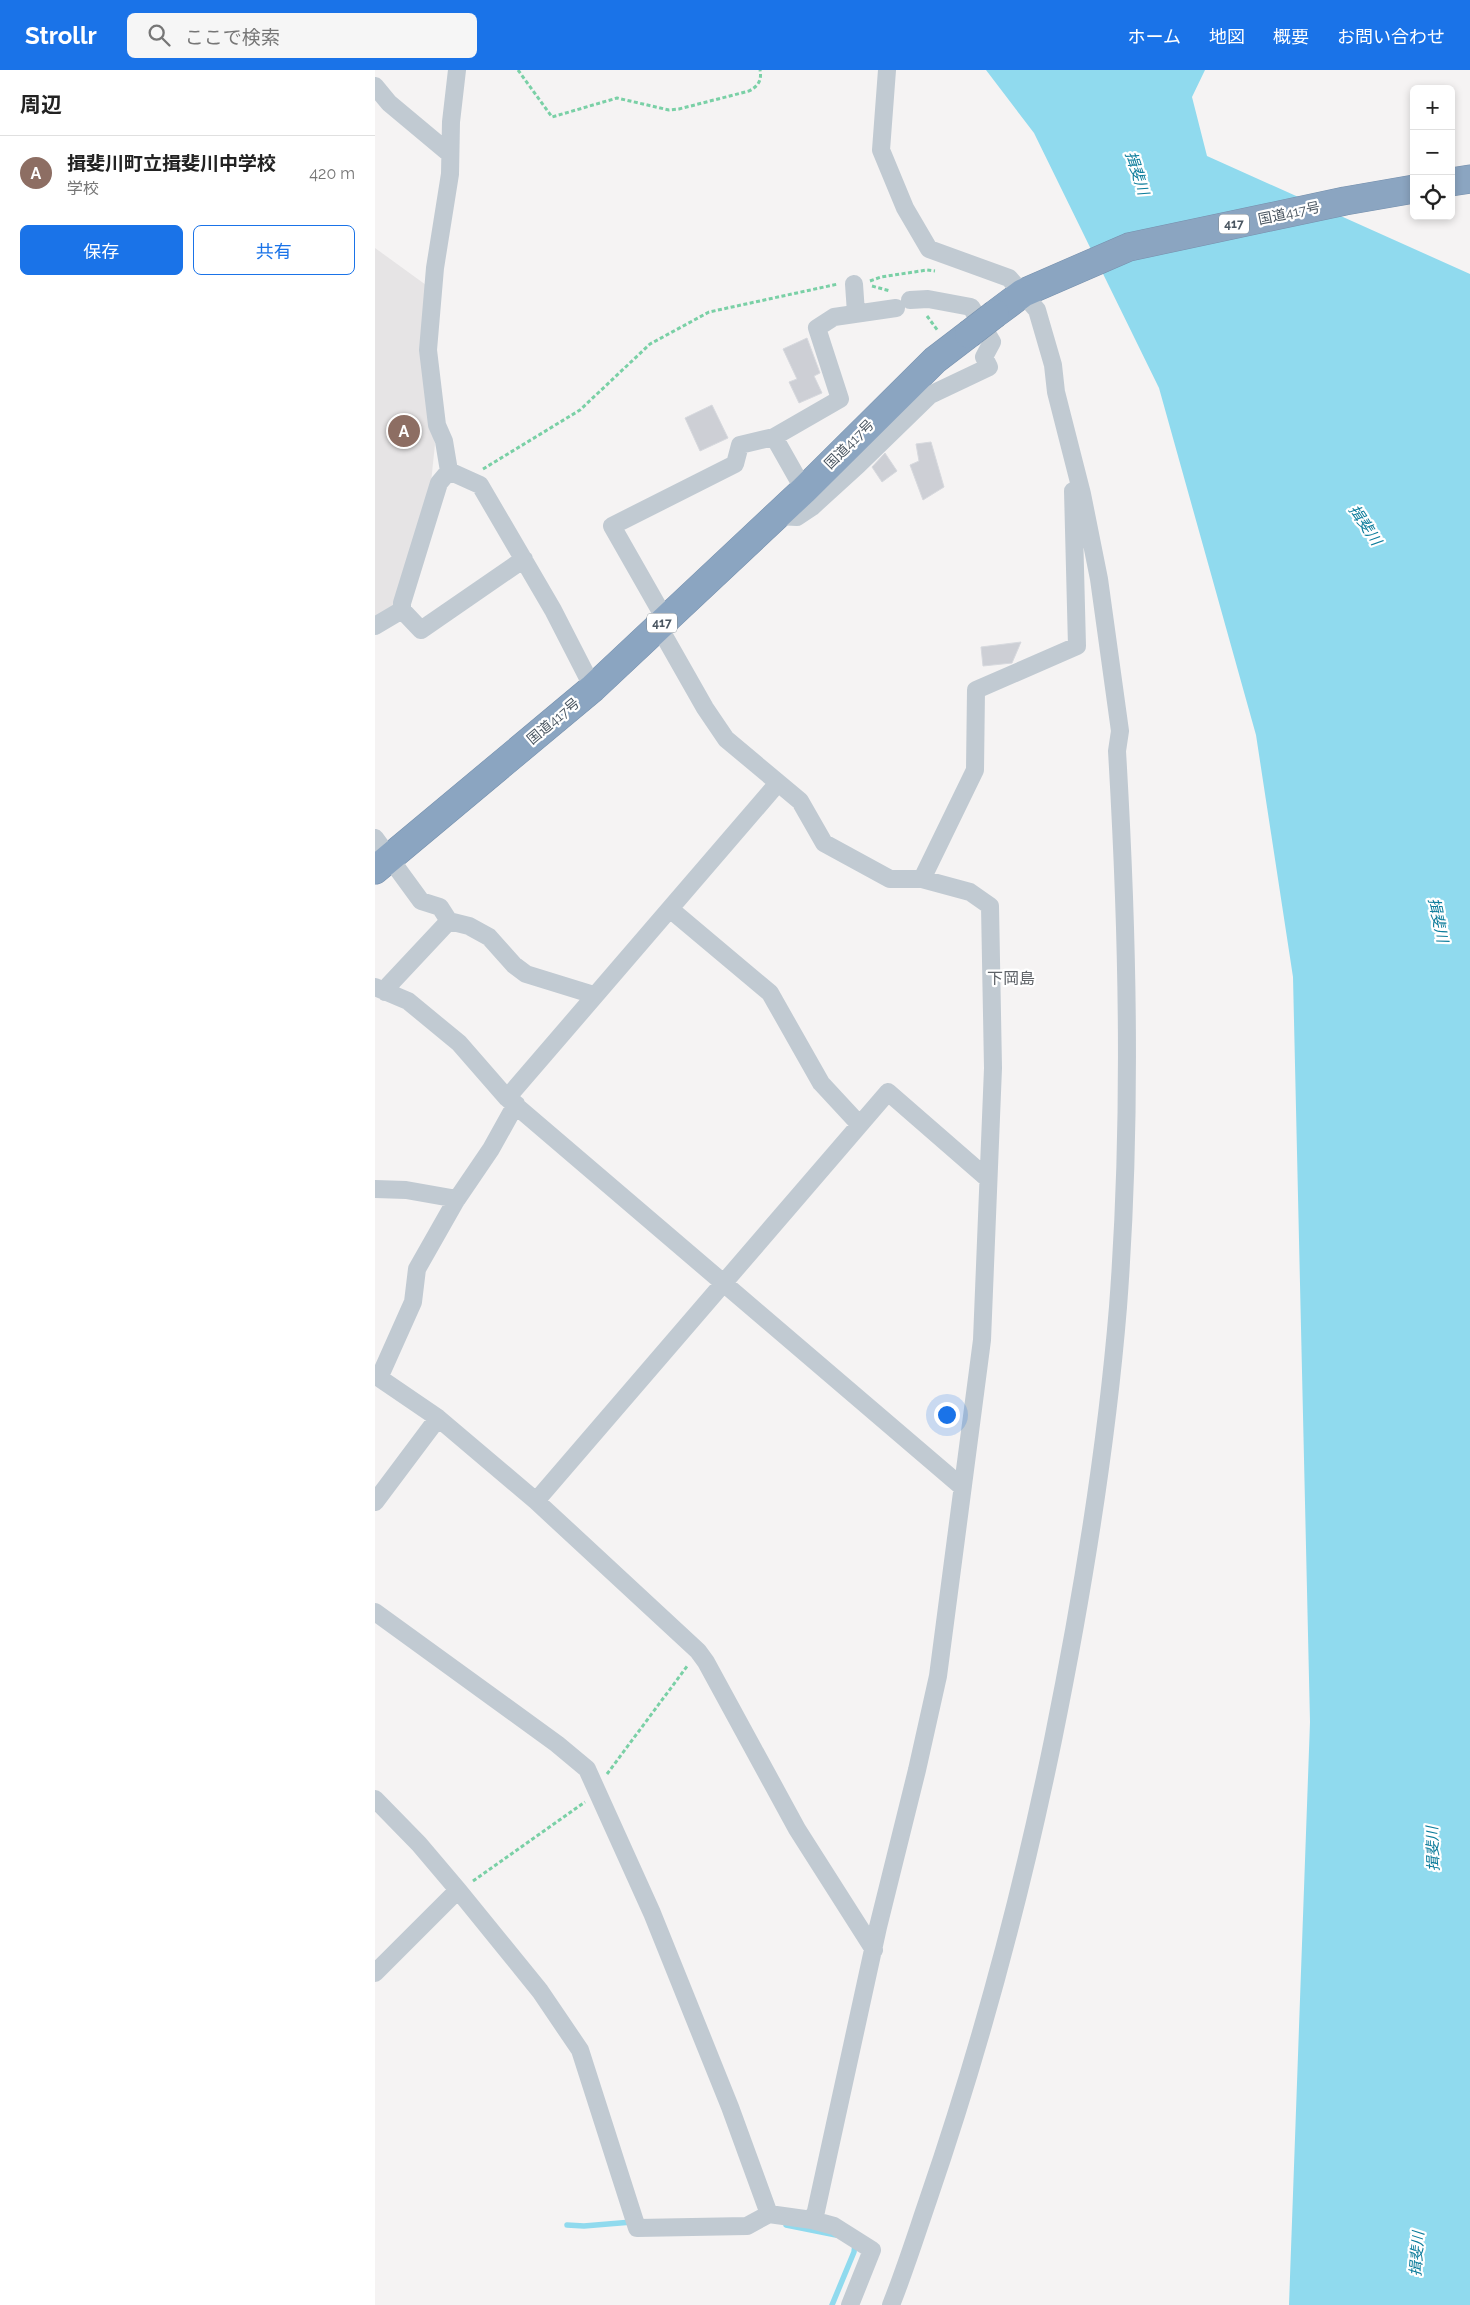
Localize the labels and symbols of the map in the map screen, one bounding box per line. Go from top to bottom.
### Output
water label: 揖斐川 [1121,149,1153,199]
street label: 国道417号 [1256,199,1322,227]
road number: 417 [1219,214,1249,234]
pin: A [388,412,420,450]
street label: 国道417号 [821,416,877,472]
water label: 揖斐川 [1345,501,1386,550]
road number: 417 [647,614,677,632]
street label: 国道417号 [524,695,582,747]
water label: 揖斐川 [1425,896,1452,946]
district label: 下岡島 [987,969,1035,988]
your location [934,1402,960,1428]
water label: 揖斐川 [1423,1824,1443,1872]
water label: 揖斐川 [1406,2229,1428,2277]

